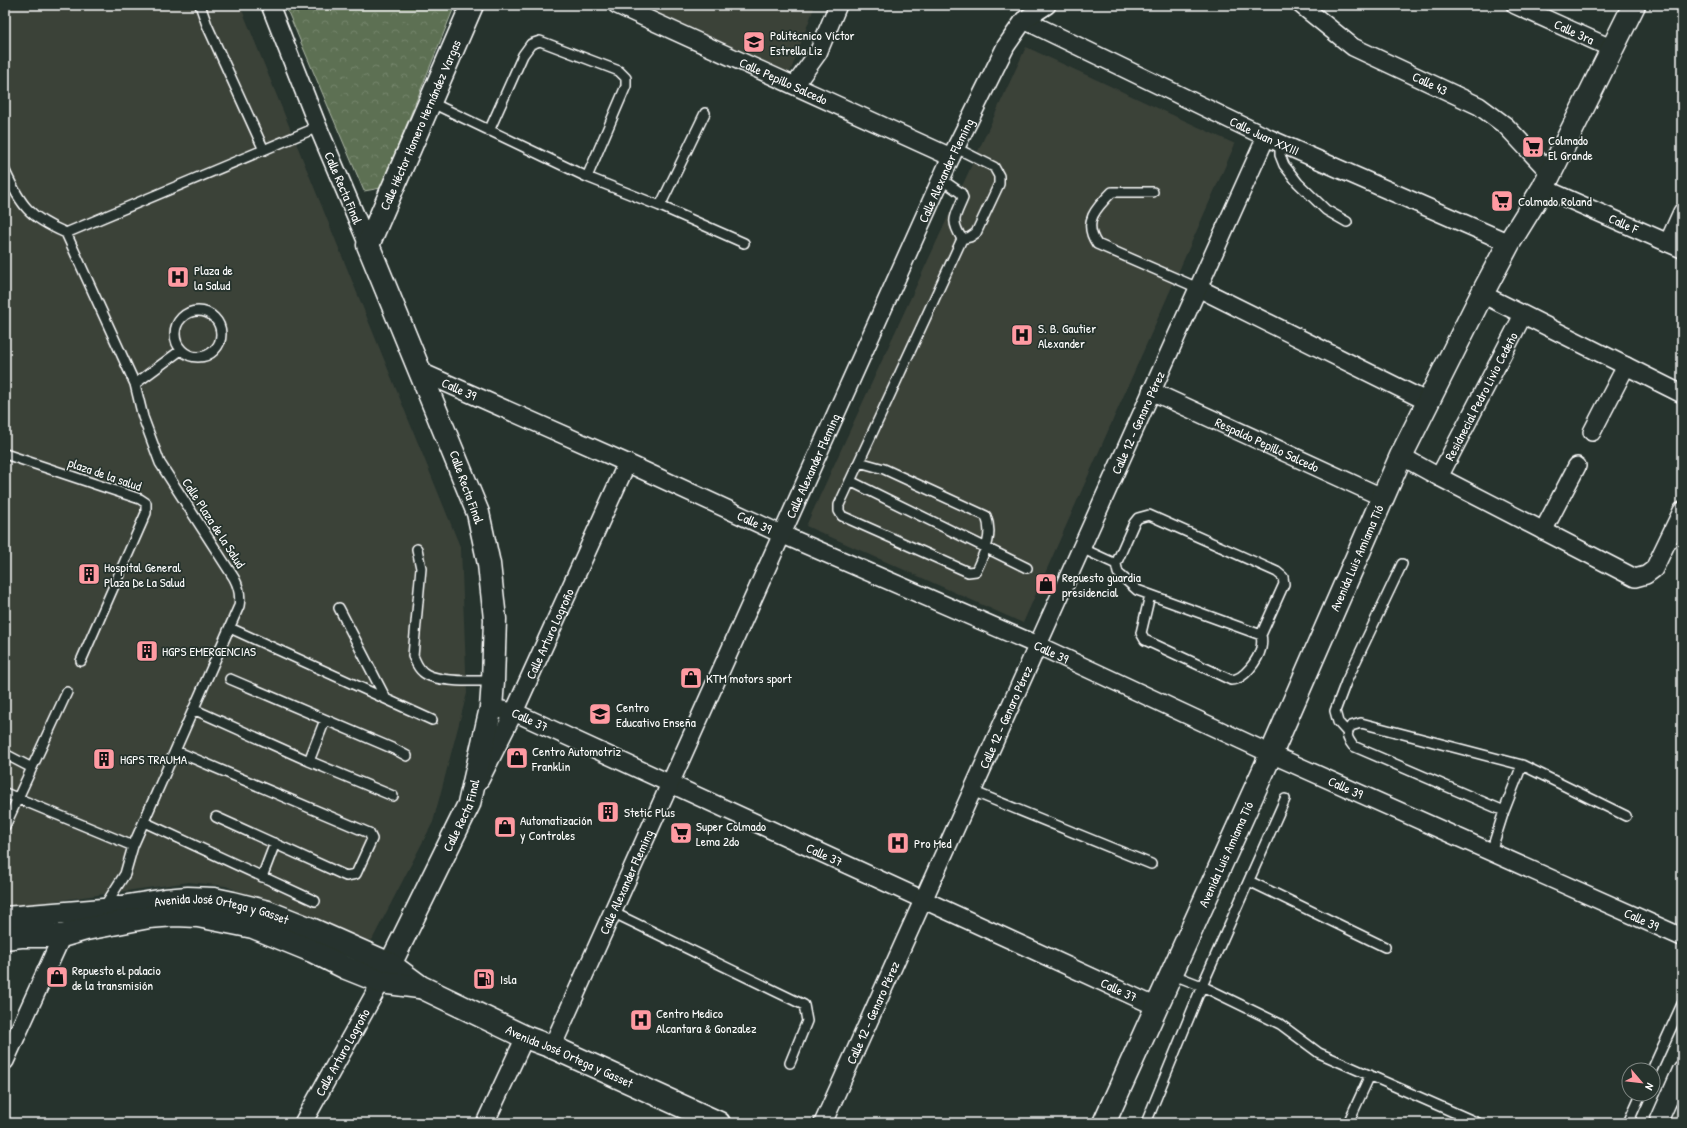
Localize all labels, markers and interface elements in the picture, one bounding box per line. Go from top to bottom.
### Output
street label: Calle 3ra [1551,15,1597,48]
place label: Politécnico Víctor Estrella Liz [770,26,855,59]
school or university icon: Politécnico Víctor Estrella Liz [741,29,767,55]
street label: Calle Héctor Homero Hernández Vargas [375,37,465,213]
street label: Calle Pepillo Salcedo [737,53,831,109]
street label: Calle 43 [1410,67,1451,99]
street label: Calle Juan XXIII [1227,112,1302,160]
street label: Calle Alexander Fleming [914,115,978,225]
place label: Colmado El Grande [1548,131,1593,164]
supermarket icon: Colmado El Grande [1520,134,1546,160]
street label: Calle Recta Final [320,149,367,227]
supermarket icon: Colmado Roland [1489,188,1515,214]
place label: Colmado Roland [1518,192,1592,210]
street label: Calle F [1606,209,1642,238]
place label: Plaza de la Salud [194,261,233,294]
hospital icon: Plaza de la Salud [165,264,191,290]
place label: S. B. Gautier Alexander [1038,319,1096,352]
hospital icon: S. B. Gautier Alexander [1009,322,1035,348]
street label: Residnecial Pedro Livio Cedeño [1440,329,1522,464]
street label: Calle 12 - Genaro Pérez [1107,368,1169,477]
street label: Calle 39 [439,373,480,405]
street label: Calle Alexander Fleming [781,410,844,521]
street label: Respaldo Pepillo Salcedo [1212,413,1322,476]
street label: Calle Recta Final [445,448,489,527]
street label: plaza de la salud [66,453,144,495]
street label: Calle Plaza de la Salud [178,474,250,572]
street label: Avenida Luis Amiama Tió [1325,502,1388,614]
street label: Calle 39 [734,506,775,538]
place label: Hospital General Plaza De La Salud [104,558,185,591]
building icon: Hospital General Plaza De La Salud [76,561,102,587]
place label: Repuesto guardia presidencial [1062,568,1141,601]
shop icon: Repuesto guardia presidencial [1033,571,1059,597]
street label: Calle Arturo Logroño [521,586,578,682]
street label: Calle 39 [1031,636,1072,668]
building icon: HGPS EMERGENCIAS [134,638,160,664]
place label: HGPS EMERGENCIAS [162,642,256,660]
street label: Calle 12 - Genaro Pérez [974,662,1037,771]
shop icon: KTM motors sport [678,665,704,691]
place label: KTM motors sport [706,669,792,687]
place label: Centro Educativo Enseña [616,698,696,731]
school or university icon: Centro Educativo Enseña [587,701,613,727]
street label: Calle 37 [509,703,551,736]
place label: Centro Automotriz Franklin [531,742,622,775]
shop icon: Centro Automotriz Franklin [504,745,530,771]
building icon: HGPS TRAUMA [91,746,117,772]
place label: HGPS TRAUMA [120,750,188,768]
street label: Calle 39 [1325,772,1366,803]
street label: Calle Recta Final [438,777,484,854]
building icon: Stetic Plus [595,799,621,825]
street label: Avenida Luis Amiama Tió [1194,799,1257,910]
place label: Stetic Plus [624,803,675,821]
place label: Automatización y Controles [520,811,592,844]
shop icon: Automatización y Controles [492,814,518,840]
place label: Super Colmado Lema 2do [696,817,766,850]
supermarket icon: Super Colmado Lema 2do [668,820,694,846]
street label: Calle Alexander Fleming [595,826,657,937]
hospital icon: Pro Med [885,830,911,856]
place label: Pro Med [914,834,951,852]
street label: Calle 37 [803,838,846,871]
street label: Avenida José Ortega y Gasset [153,889,292,929]
street label: Calle 39 [1621,903,1662,935]
street label: Calle 12 - Genaro Pérez [842,958,904,1067]
place label: Repuesto el palacio de la transmisión [72,961,161,994]
shop icon: Repuesto el palacio de la transmisión [44,964,70,990]
fuel station icon: Isla [471,966,497,992]
place label: Isla [500,970,517,988]
street label: Calle 37 [1098,973,1140,1006]
place label: Centro Medico Alcantara & Gonzalez [656,1004,757,1037]
street label: Calle Arturo Logroño [311,1005,374,1099]
hospital icon: Centro Medico Alcantara & Gonzalez [628,1007,654,1033]
street label: Avenida José Ortega y Gasset [503,1020,637,1092]
north arrow [1621,1062,1661,1102]
text: N [1642,1081,1657,1093]

